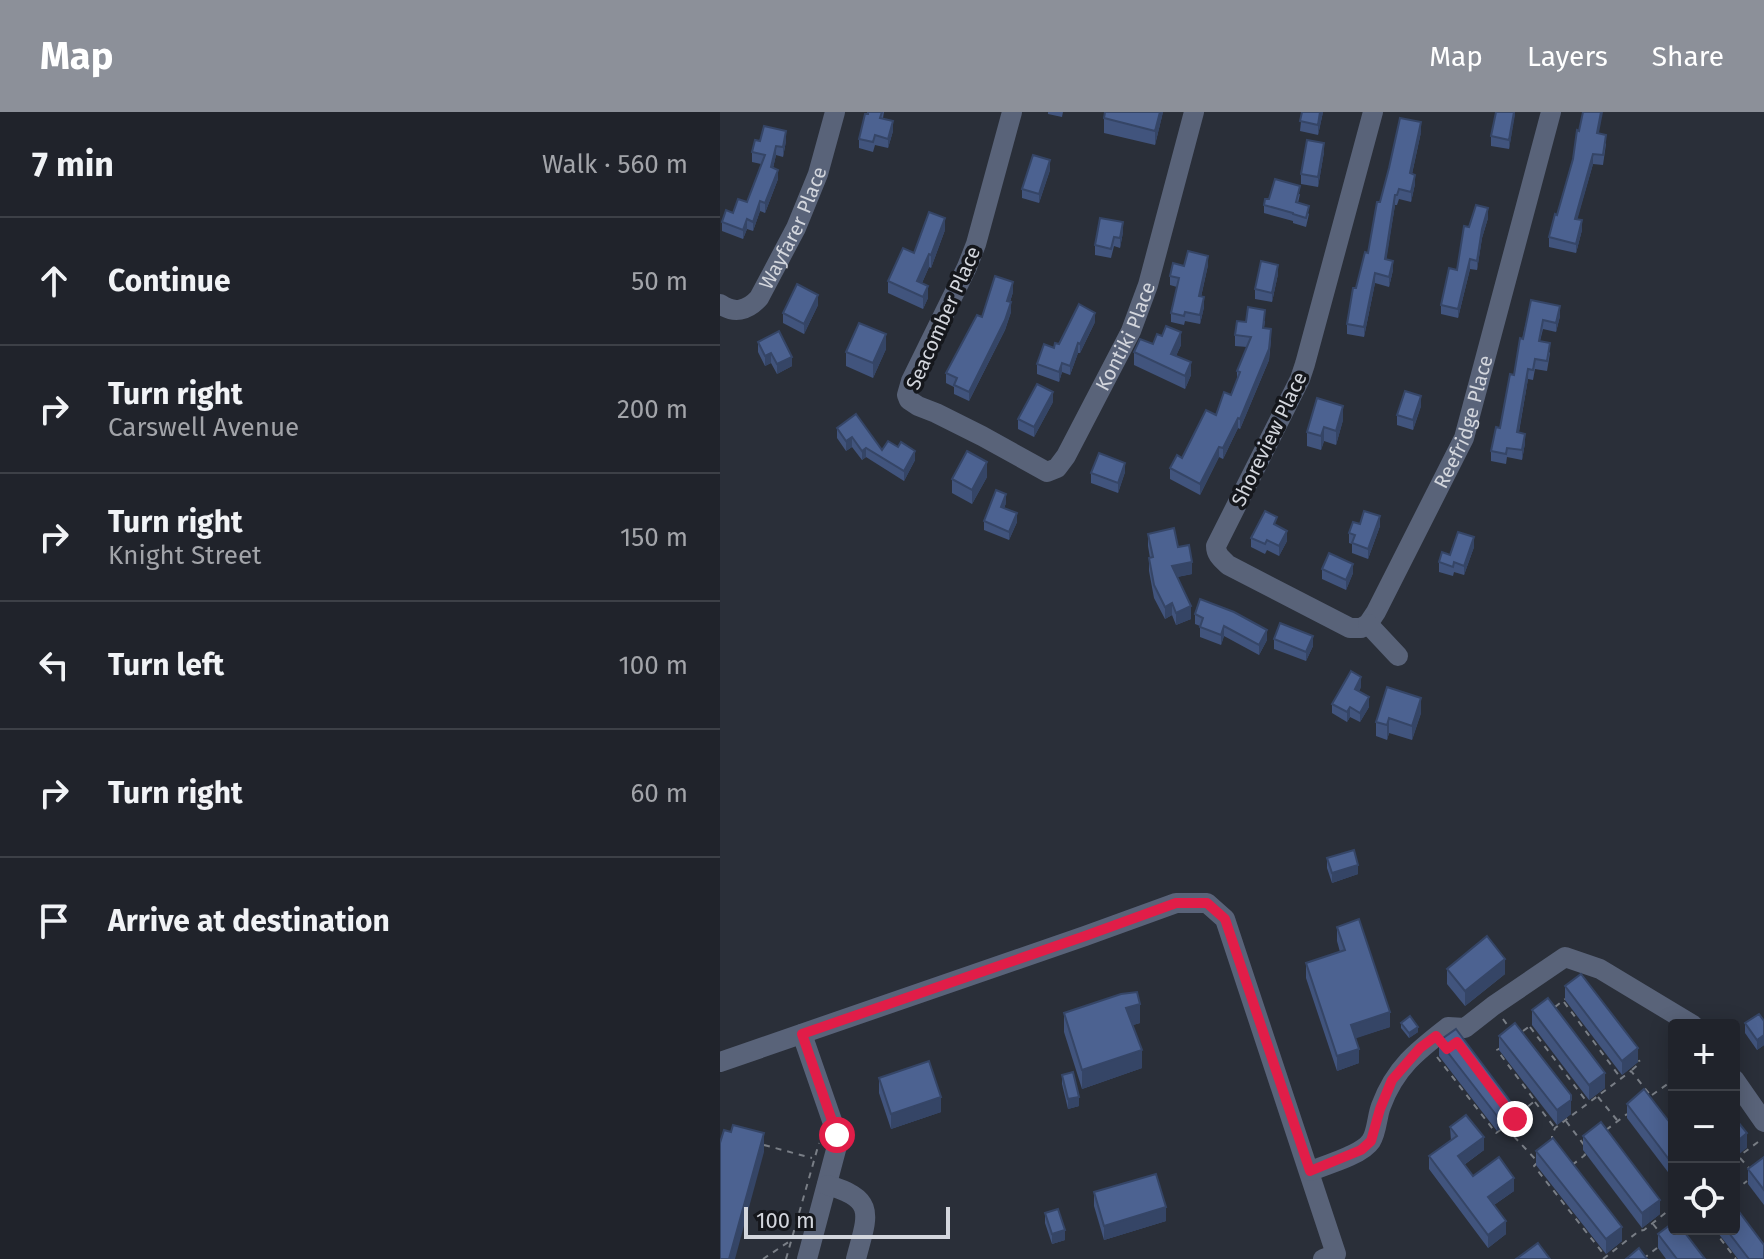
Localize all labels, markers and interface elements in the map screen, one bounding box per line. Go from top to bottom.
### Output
text: Map [40,33,113,79]
text: Map [1429,40,1483,73]
text: Layers [1527,40,1608,73]
text: Share [1652,40,1724,73]
text: 7 min [32,144,114,185]
text: Walk · 560 m [542,149,688,180]
street label: Wayfarer Place [754,164,831,293]
street label: Seacomber Place [901,243,985,393]
icon: ahead [32,259,76,303]
text: Continue [108,263,231,299]
text: 50 m [631,266,688,297]
street label: Kontiki Place [1090,278,1160,395]
street label: Reefridge Place [1429,352,1498,492]
street label: Shoreview Place [1226,368,1312,510]
text: Turn right [108,376,243,412]
icon: right [32,387,76,431]
text: 200 m [617,394,688,425]
text: Carswell Avenue [108,412,299,443]
text: Turn right [108,504,243,540]
icon: right [32,515,76,559]
text: 150 m [620,522,688,553]
text: Knight Street [108,540,261,571]
icon: left [32,643,76,687]
text: Turn left [108,647,224,683]
text: 100 m [619,650,688,681]
icon: right [32,771,76,815]
text: Turn right [108,775,243,811]
text: 60 m [630,778,688,809]
icon: arrive [32,899,76,943]
text: Arrive at destination [108,903,390,939]
map controls [1668,1019,1740,1235]
button: + [1668,1019,1740,1091]
button: − [1668,1091,1740,1163]
route end [1497,1101,1533,1137]
route start [819,1117,855,1153]
button: locate [1668,1163,1740,1235]
scale bar [744,1203,950,1239]
text: 100 m [756,1207,815,1234]

